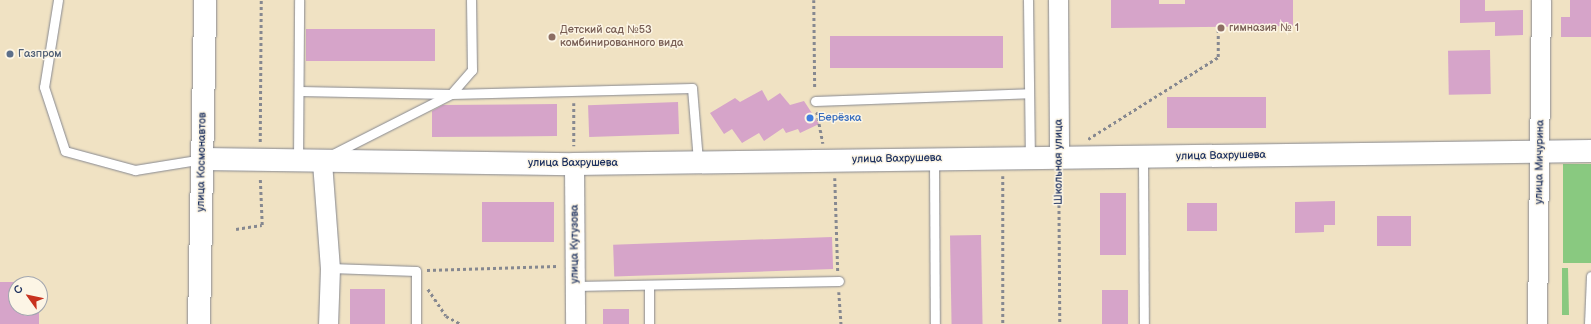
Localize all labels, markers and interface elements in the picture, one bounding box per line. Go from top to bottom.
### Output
place label: гимназия № 1 [1229,21,1299,35]
marker: гимназия № 1 [1216,23,1226,33]
place label: Детский сад №53 комбинированного вида [560,24,683,50]
marker: Детский сад №53 комбинированного вида [547,32,557,42]
place label: Газпром [18,47,61,61]
marker: Газпром [5,49,15,59]
place label: Берёзка [818,111,861,125]
street label: улица Космонавтов [195,112,209,212]
marker: Берёзка [805,113,815,123]
street label: Школьная улица [1052,119,1066,205]
street label: улица Мичурина [1533,120,1547,204]
street label: улица Вахрушева [1176,149,1266,163]
street label: улица Вахрушева [852,152,942,166]
street label: улица Вахрушева [528,156,618,170]
street label: улица Кутузова [568,204,582,284]
north arrow [8,276,48,316]
text: С [11,283,26,296]

